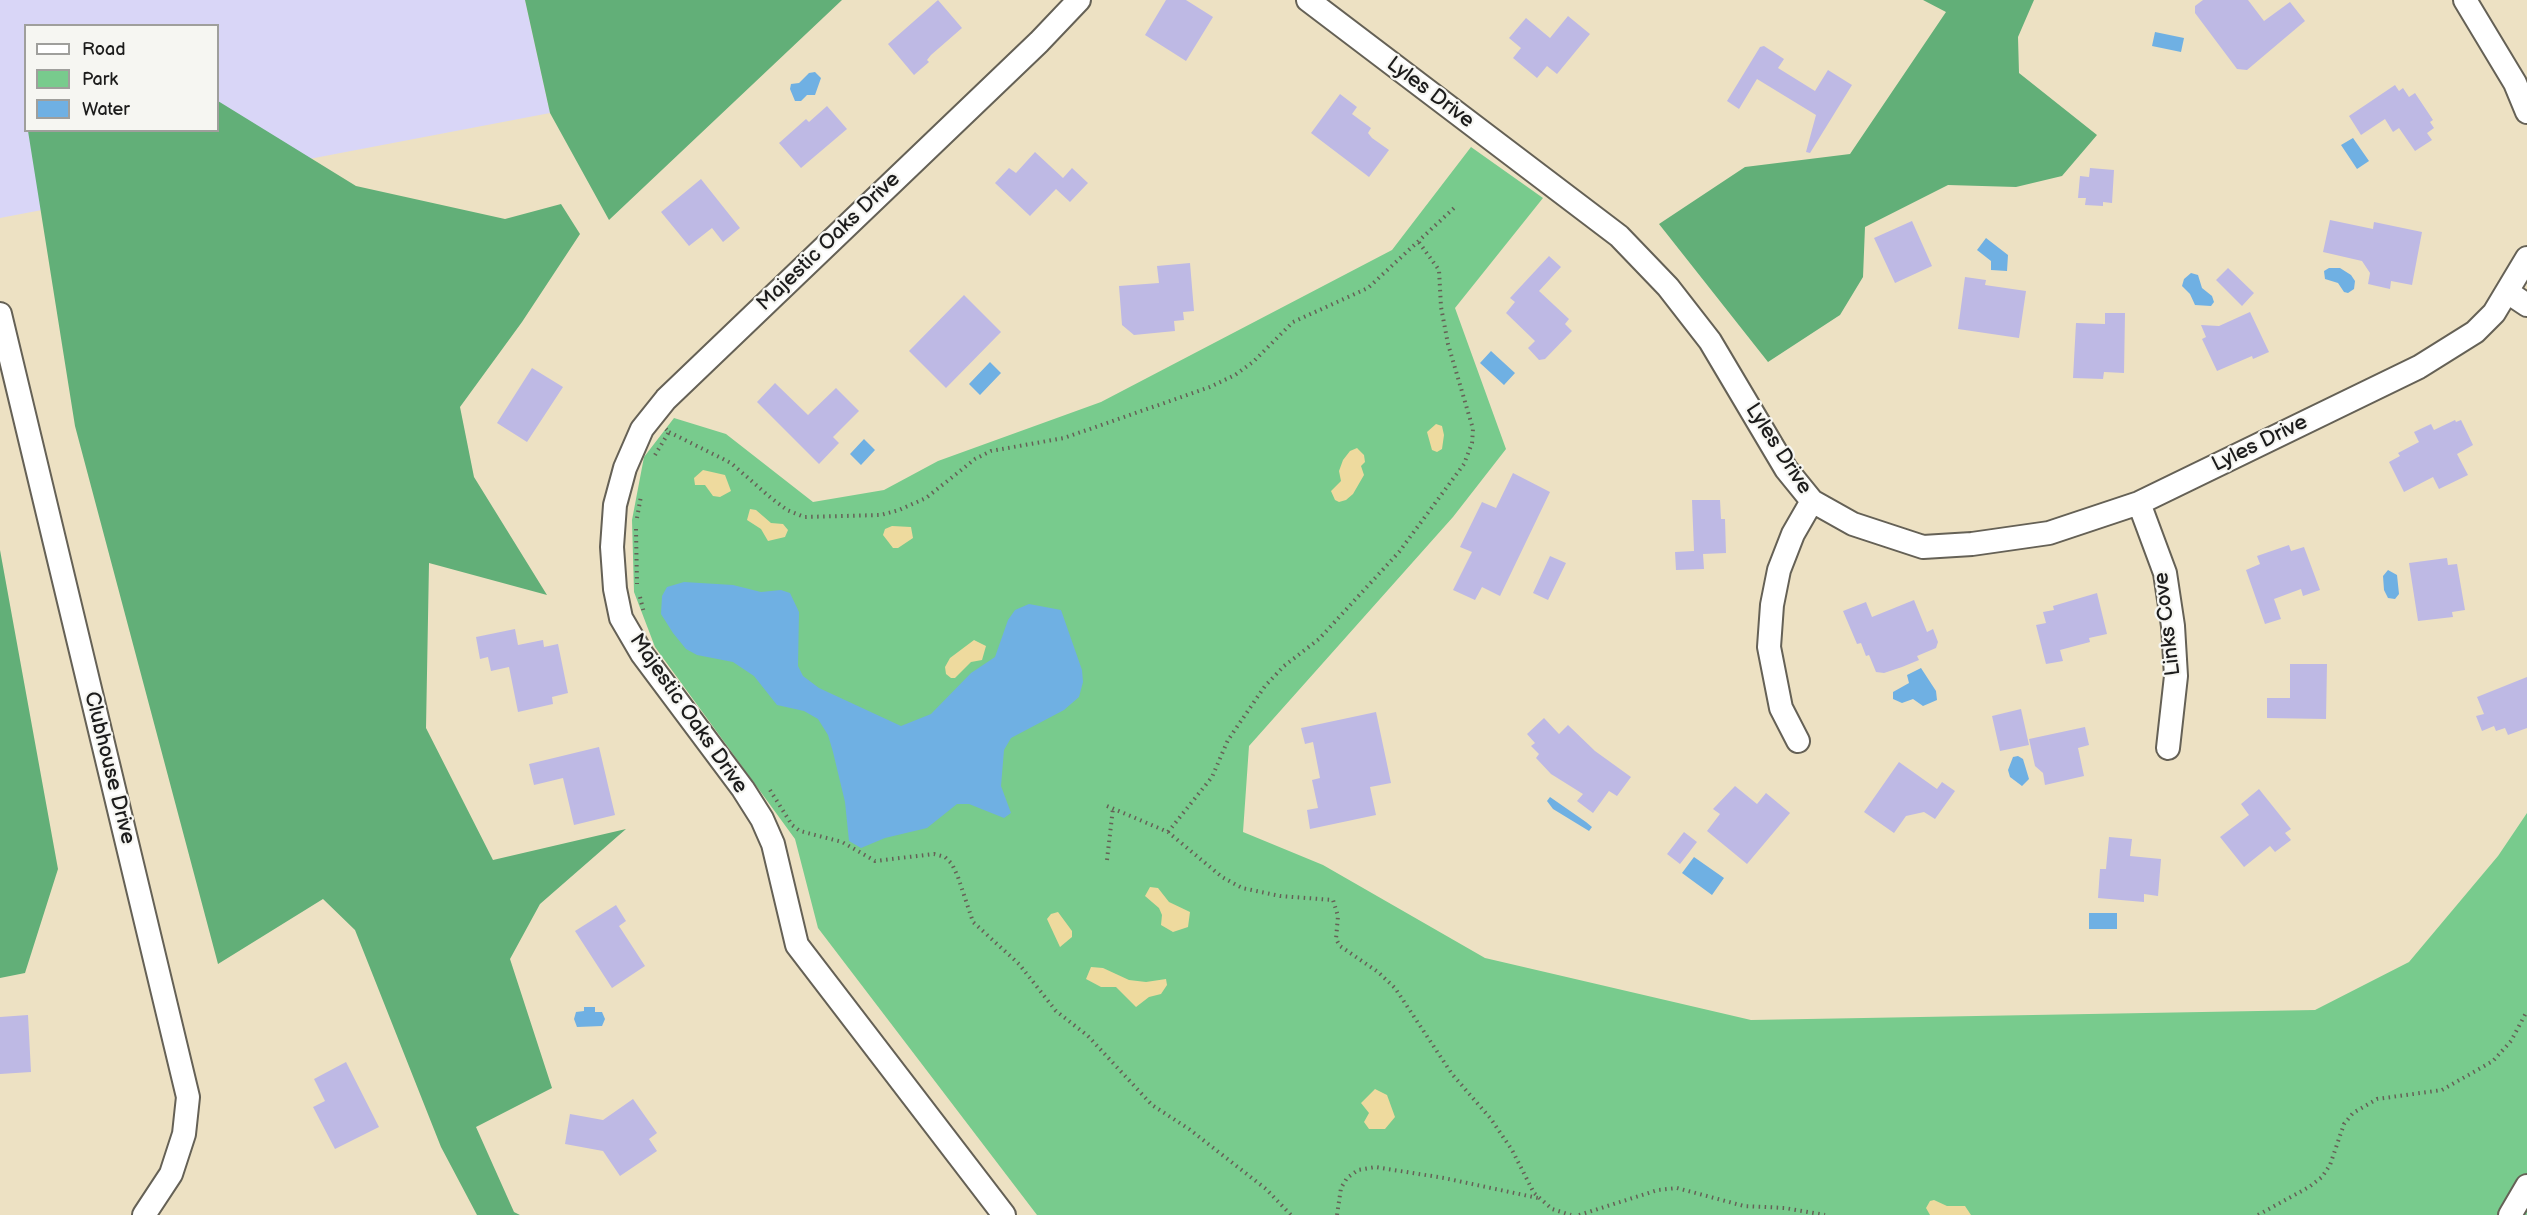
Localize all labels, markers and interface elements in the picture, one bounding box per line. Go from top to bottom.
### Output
legend [24,24,219,132]
text: Road [82,39,126,60]
street label: Lyles Drive [1381,52,1479,134]
text: Park [82,69,118,90]
text: Water [82,99,130,120]
street label: Majestic Oaks Drive [752,167,906,317]
street label: Lyles Drive [1739,399,1817,499]
street label: Lyles Drive [2208,410,2312,478]
street label: Links Cove [2149,571,2187,677]
street label: Majestic Oaks Drive [623,629,753,799]
street label: Clubhouse Drive [78,689,140,847]

